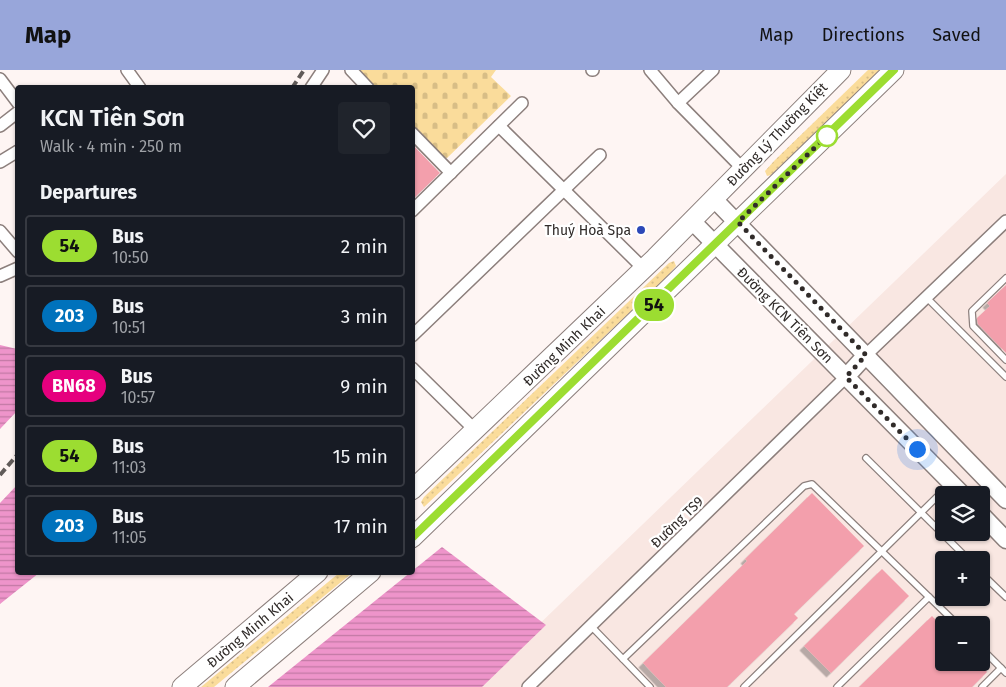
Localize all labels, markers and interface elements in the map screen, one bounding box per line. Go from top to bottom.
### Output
text: Map [25,21,71,49]
text: Map [759,24,794,46]
text: Directions [822,24,904,46]
text: Saved [932,24,981,46]
street label: Đường Lý Thường Kiệt [724,78,832,190]
button: heart [338,102,390,154]
text: KCN Tiên Sơn [40,104,185,132]
unlabelled marker [816,125,838,147]
text: Walk · 4 min · 250 m [40,137,182,156]
text: Departures [40,181,137,204]
place label: Thuý Hoà Spa [545,222,631,239]
marker: Thuý Hoà Spa [635,224,647,236]
text: Bus [112,225,144,248]
text: 54 [60,235,79,257]
text: 2 min [341,235,388,258]
text: 10:50 [112,248,149,267]
street label: Đường KCN Tiên Sơn [733,264,836,367]
line badge: 54 [632,289,676,321]
text: 54 [644,294,664,316]
text: Bus [112,295,144,318]
street label: Đường Minh Khai [520,303,609,390]
text: 203 [55,305,84,327]
text: 3 min [341,305,388,328]
text: 10:51 [112,318,146,337]
text: Bus [121,365,152,388]
text: BN68 [52,375,96,397]
text: 9 min [340,375,388,398]
text: 10:57 [121,388,155,407]
text: Bus [112,435,144,458]
your location [905,437,930,462]
text: 54 [60,445,79,467]
text: 15 min [332,445,388,468]
text: 11:03 [112,458,146,477]
map controls [935,486,990,671]
button: layers [935,486,990,541]
street label: Đường TS9 [648,493,707,552]
text: Bus [112,505,144,528]
text: 203 [55,515,84,537]
text: 17 min [334,515,388,538]
text: 11:05 [112,528,146,547]
button: + [935,551,990,606]
street label: Đường Minh Khai [204,589,297,672]
button: − [935,616,990,671]

